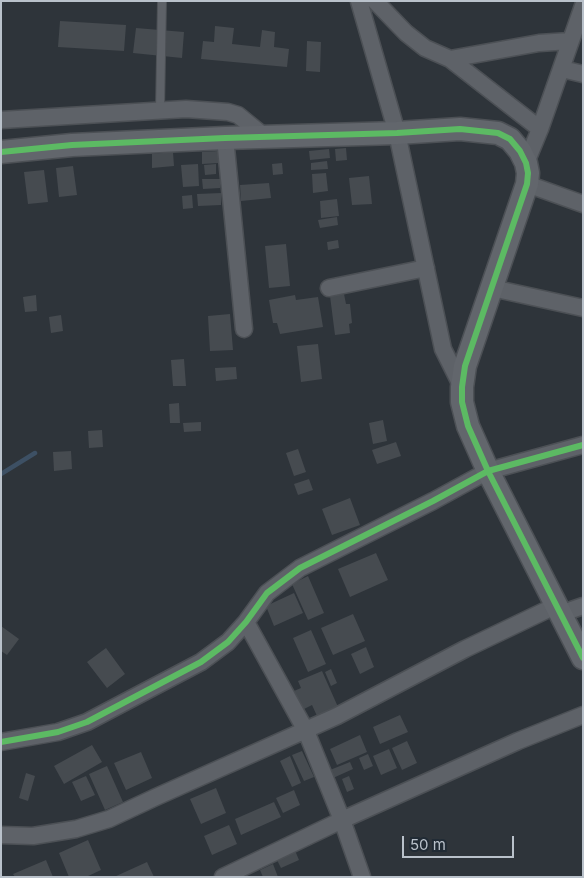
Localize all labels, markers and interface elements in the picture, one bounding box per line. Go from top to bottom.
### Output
scale bar [404,826,516,858]
text: 50 m [410,835,446,854]

